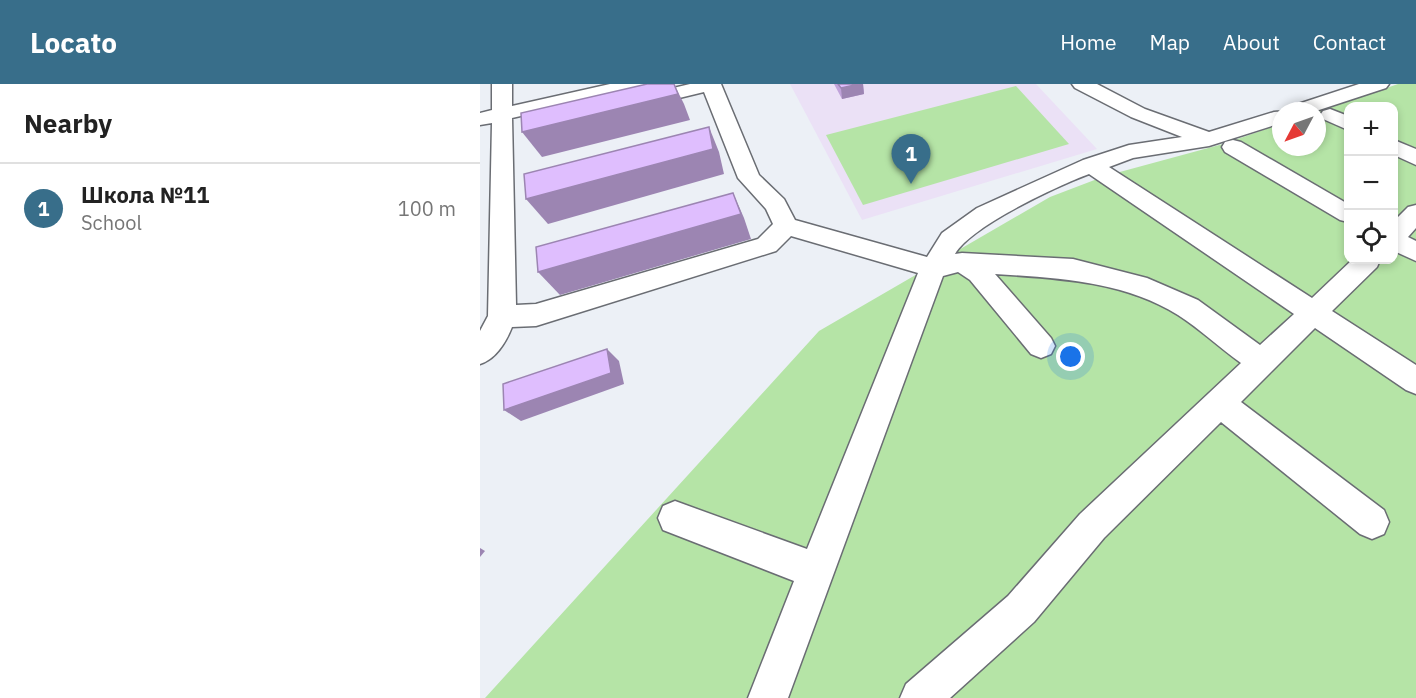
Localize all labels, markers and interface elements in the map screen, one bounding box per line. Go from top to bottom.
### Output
text: Locato [30,24,117,61]
text: Home [1060,28,1117,56]
text: Map [1150,28,1190,56]
text: About [1223,28,1280,56]
text: Contact [1313,28,1386,56]
north arrow [1272,102,1326,156]
map controls [1344,102,1398,264]
button: + [1344,102,1398,156]
text: Nearby [24,106,112,140]
pin: 1 [892,135,930,184]
button: − [1344,156,1398,210]
text: Школа №11 [81,180,210,209]
text: 1 [38,195,50,222]
text: 100 m [398,195,456,222]
text: School [81,209,142,236]
button: locate [1344,210,1398,264]
your location [1056,342,1085,371]

